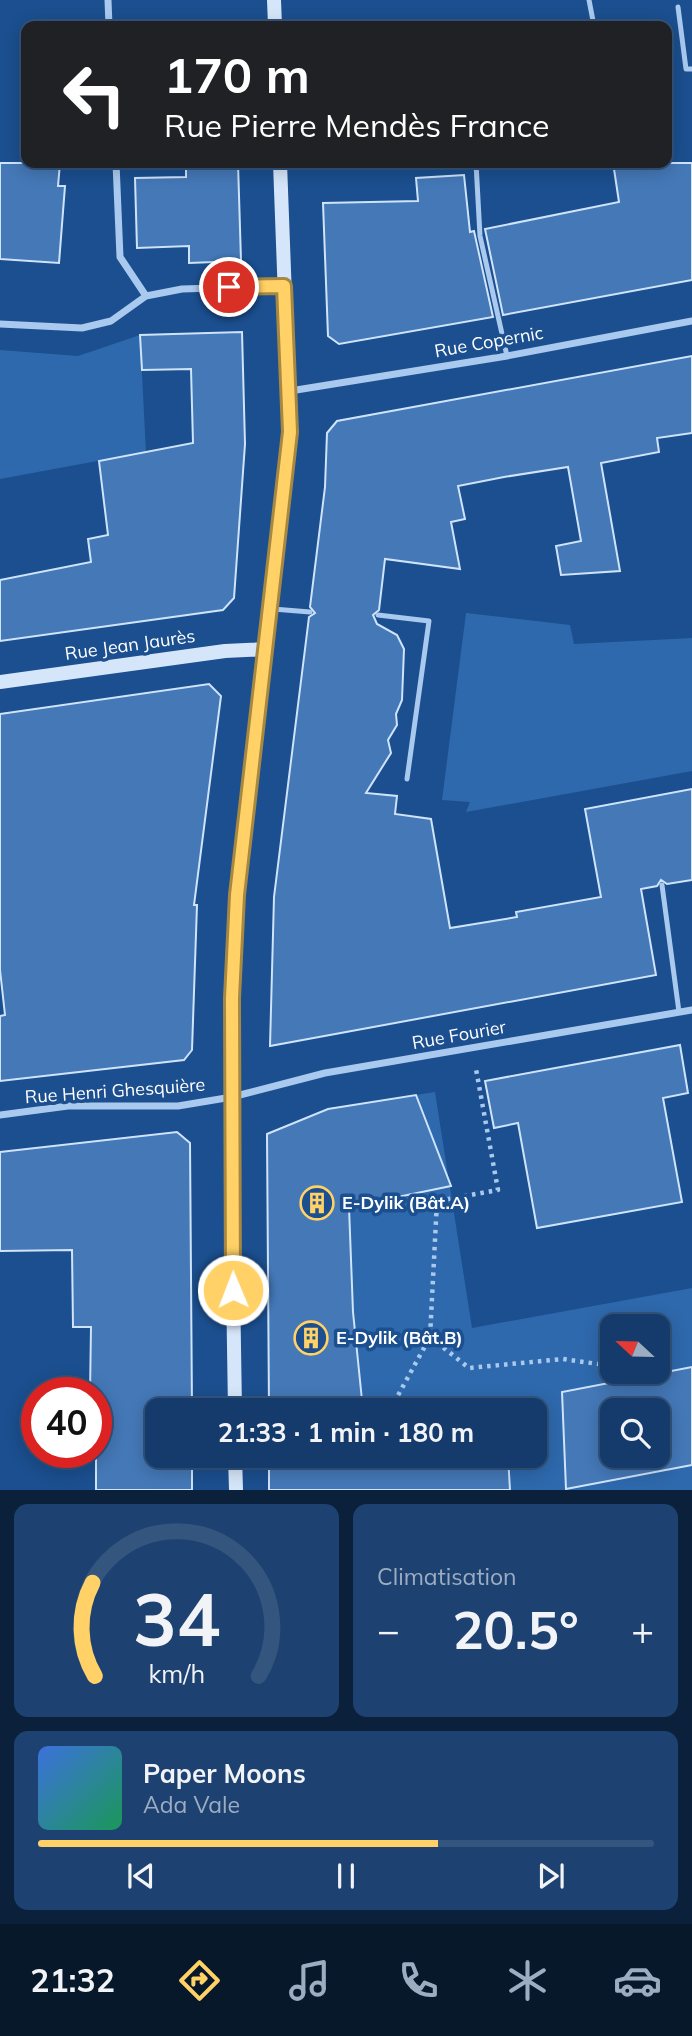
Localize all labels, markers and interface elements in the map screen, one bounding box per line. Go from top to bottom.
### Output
text: 170 m [164,44,310,105]
icon: left [49,49,140,140]
text: Rue Pierre Mendès France [164,105,549,145]
pin [199,257,259,317]
icon: arrive [210,268,248,306]
street label: Rue Copernic [433,321,545,362]
street label: Rue Jean Jaurès [63,624,197,665]
street label: Rue Fourier [410,1015,508,1054]
street label: Rue Henri Ghesquière [24,1073,206,1108]
building icon: E-Dylik (Bât.A) [298,1184,336,1222]
place label: E-Dylik (Bât.A) [342,1191,470,1214]
position arrow [196,1253,270,1327]
north arrow [600,1314,670,1384]
map controls [600,1314,670,1468]
building icon: E-Dylik (Bât.B) [292,1319,330,1357]
place label: E-Dylik (Bât.B) [336,1326,463,1349]
speed limit sign: 40 [21,1377,112,1468]
button: search [600,1398,670,1468]
text: 21:33 · 1 min · 180 m [218,1416,474,1449]
text: Climatisation [377,1562,517,1591]
text: 34 [133,1574,220,1665]
text: 20.5° [452,1597,579,1662]
text: − [377,1606,400,1654]
text: + [631,1606,654,1654]
text: km/h [148,1658,205,1689]
text: Paper Moons [143,1757,306,1790]
text: Ada Vale [143,1790,240,1819]
icon: previous [122,1857,160,1895]
icon: pause [327,1857,365,1895]
icon: next [532,1857,570,1895]
icon: directions [175,1956,224,2005]
icon: music [285,1956,334,2005]
icon: phone [394,1956,443,2005]
icon: climate [503,1956,552,2005]
icon: car [613,1956,662,2005]
text: 21:32 [30,1960,115,2000]

